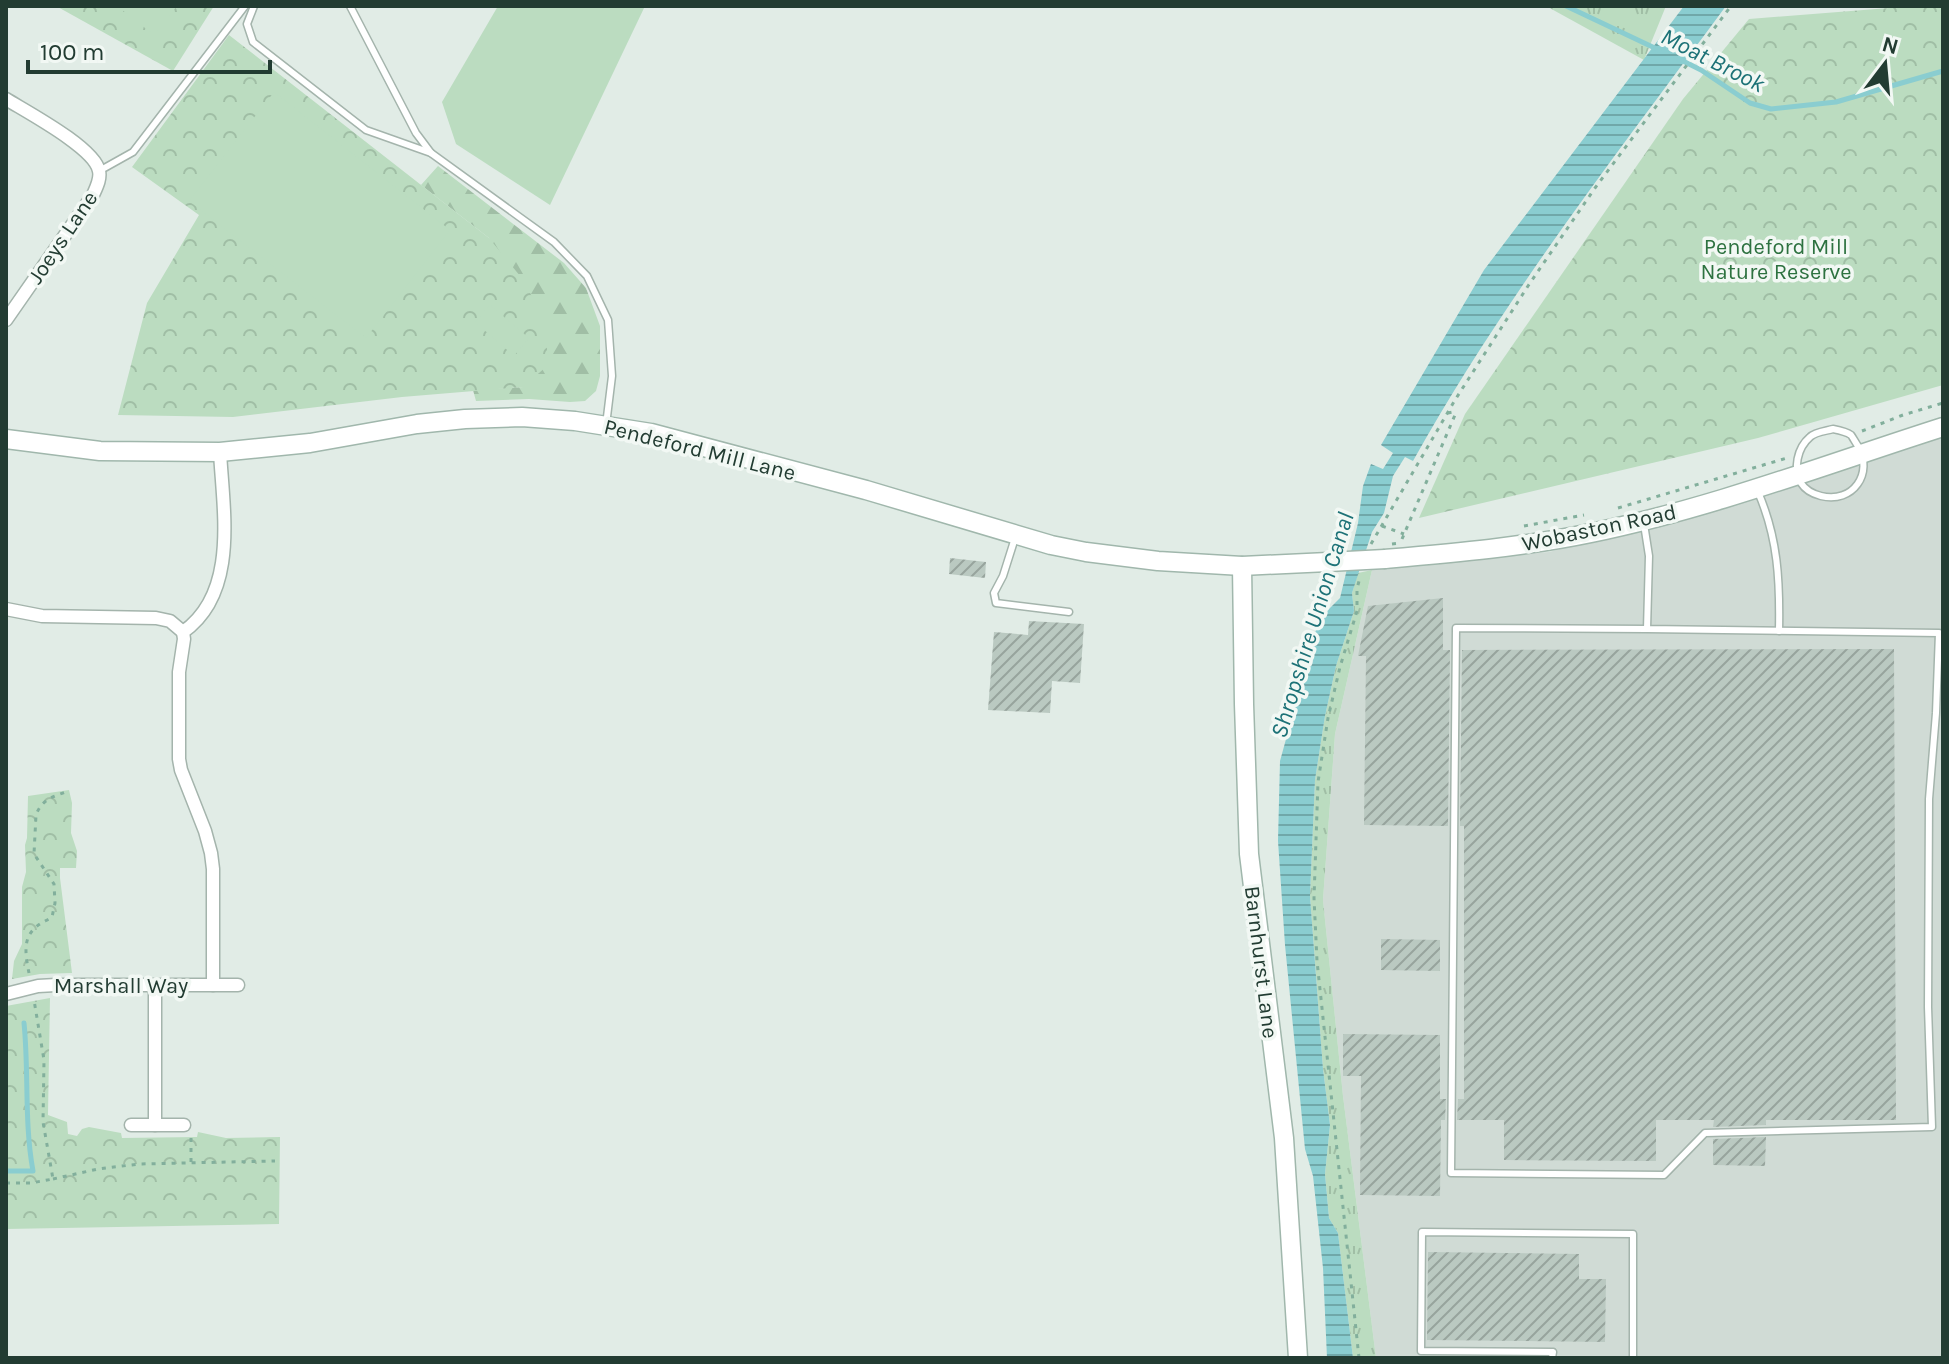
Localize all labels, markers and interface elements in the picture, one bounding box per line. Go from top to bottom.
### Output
water label: Moat Brook [1656,22,1770,98]
scale bar [28,24,270,74]
north arrow [1845,24,1925,104]
text: N [1879,31,1901,60]
text: 100 m [40,38,105,66]
street label: Joeys Lane [22,186,103,289]
park label: Pendeford Mill Nature Reserve [1700,234,1852,285]
street label: Pendeford Mill Lane [601,414,798,486]
street label: Wobaston Road [1520,499,1679,557]
water label: Shropshire Union Canal [1264,509,1360,741]
street label: Barnhurst Lane [1239,884,1283,1040]
street label: Marshall Way [54,973,188,999]

